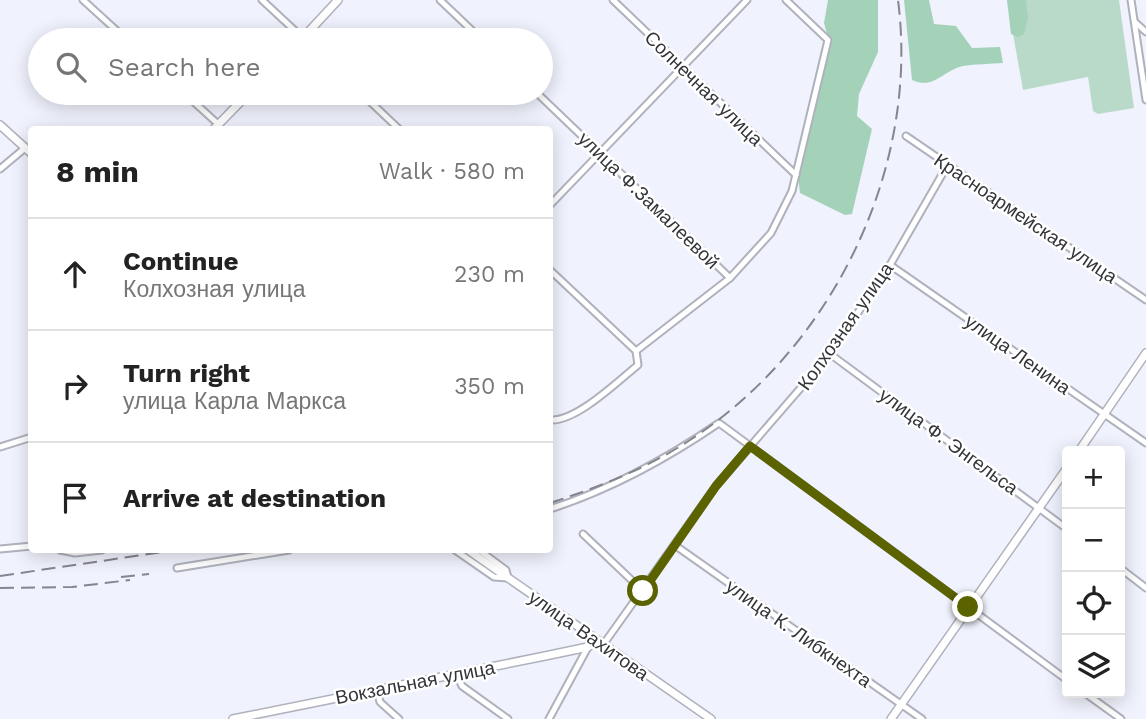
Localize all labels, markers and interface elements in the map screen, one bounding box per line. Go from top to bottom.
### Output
street label: Солнечная улица [640,26,768,151]
search box [28,28,553,105]
icon: search [52,48,90,86]
text: Search here [108,52,260,82]
street label: улица Ф.Замалеевой [573,127,724,274]
street label: Красноармейская улица [930,149,1122,289]
text: 8 min [56,154,139,189]
text: Walk · 580 m [379,158,525,185]
text: Continue [123,246,239,276]
icon: ahead [56,255,94,293]
street label: Колхозная улица [793,258,898,395]
text: 230 m [454,261,525,288]
text: Колхозная улица [123,276,305,303]
street label: улица Ленина [960,309,1075,400]
text: Turn right [123,358,250,388]
icon: right [56,367,94,405]
text: 350 m [454,373,525,400]
street label: улица Ф. Энгельса [875,383,1023,500]
text: улица Карла Маркса [123,388,346,415]
map controls [1062,446,1125,698]
button: + [1062,446,1125,509]
icon: arrive [56,479,94,517]
text: Arrive at destination [123,483,386,513]
button: − [1062,509,1125,572]
button: locate [1062,572,1125,635]
street label: улица К. Либкнехта [721,574,876,693]
route start [627,575,658,606]
street label: улица Вахитова [524,585,654,686]
route end [952,591,983,622]
button: layers [1062,635,1125,698]
street label: Вокзальная улица [333,656,497,709]

